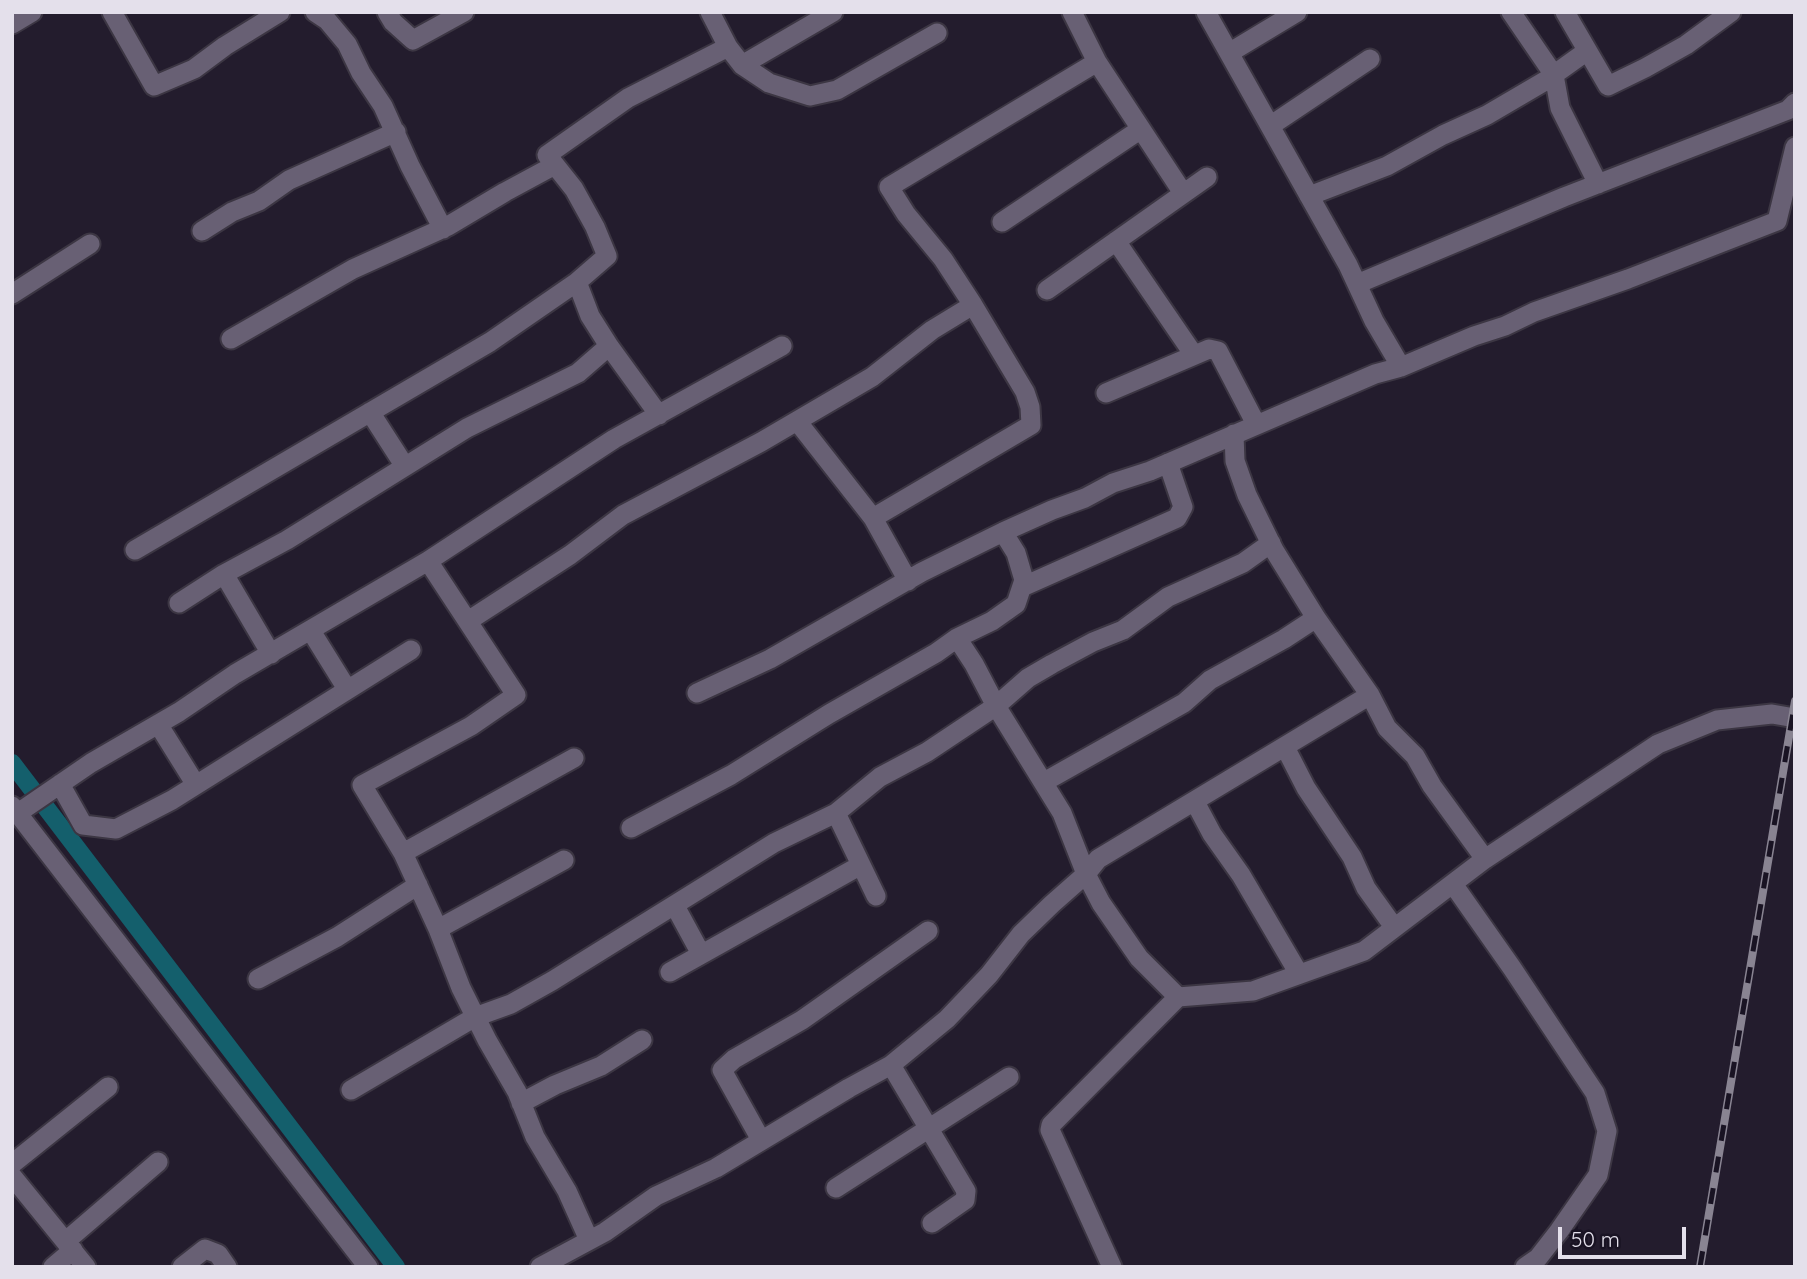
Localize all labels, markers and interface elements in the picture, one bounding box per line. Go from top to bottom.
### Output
scale bar [1562,1212,1690,1256]
text: 50 m [1571,1226,1620,1252]

